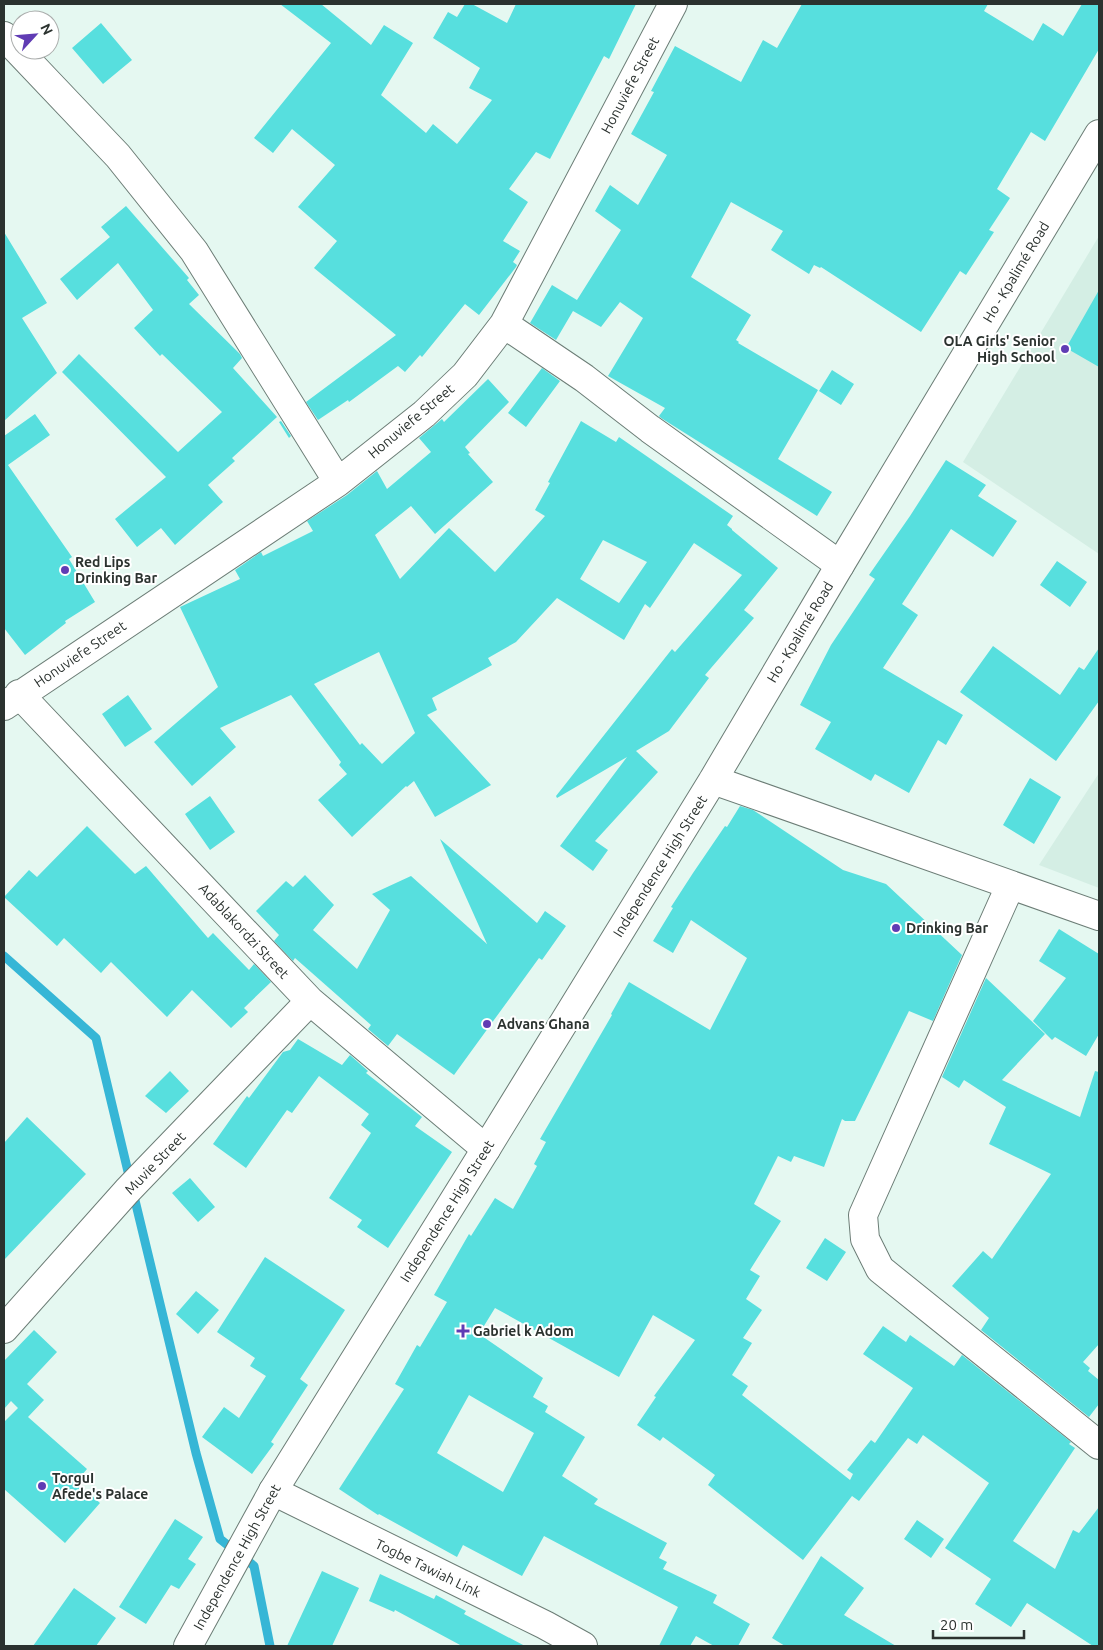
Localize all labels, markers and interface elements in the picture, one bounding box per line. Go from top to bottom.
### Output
north arrow [10,10,60,60]
text: N [37,21,56,38]
street label: Honuviefe Street [598,33,662,136]
street label: Ho - Kpalimé Road [980,219,1052,325]
place label: OLA Girls' Senior High School [944,333,1055,365]
marker: OLA Girls' Senior High School [1059,343,1071,355]
street label: Honuviefe Street [365,380,458,462]
place label: Red Lips Drinking Bar [75,554,157,586]
marker: Red Lips Drinking Bar [59,564,71,576]
street label: Ho - Kpalimé Road [764,579,836,685]
street label: Honuviefe Street [31,617,129,691]
street label: Independence High Street [610,792,711,940]
street label: Adablakordzi Street [196,880,293,982]
place label: Drinking Bar [906,920,988,936]
marker: Drinking Bar [890,922,902,934]
place label: Advans Ghana [497,1016,589,1032]
marker: Advans Ghana [481,1018,493,1030]
street label: Muvie Street [121,1128,189,1197]
street label: Independence High Street [397,1137,498,1285]
place label: Gabriel k Adom [473,1323,574,1339]
marker: Gabriel k Adom [457,1325,469,1337]
place label: TorguI Afede's Palace [52,1470,148,1502]
marker: TorguI Afede's Palace [36,1480,48,1492]
street label: Independence High Street [190,1481,284,1633]
street label: Togbe Tawiah Link [373,1536,483,1600]
scale bar [933,1608,1024,1640]
text: 20 m [940,1616,973,1633]

